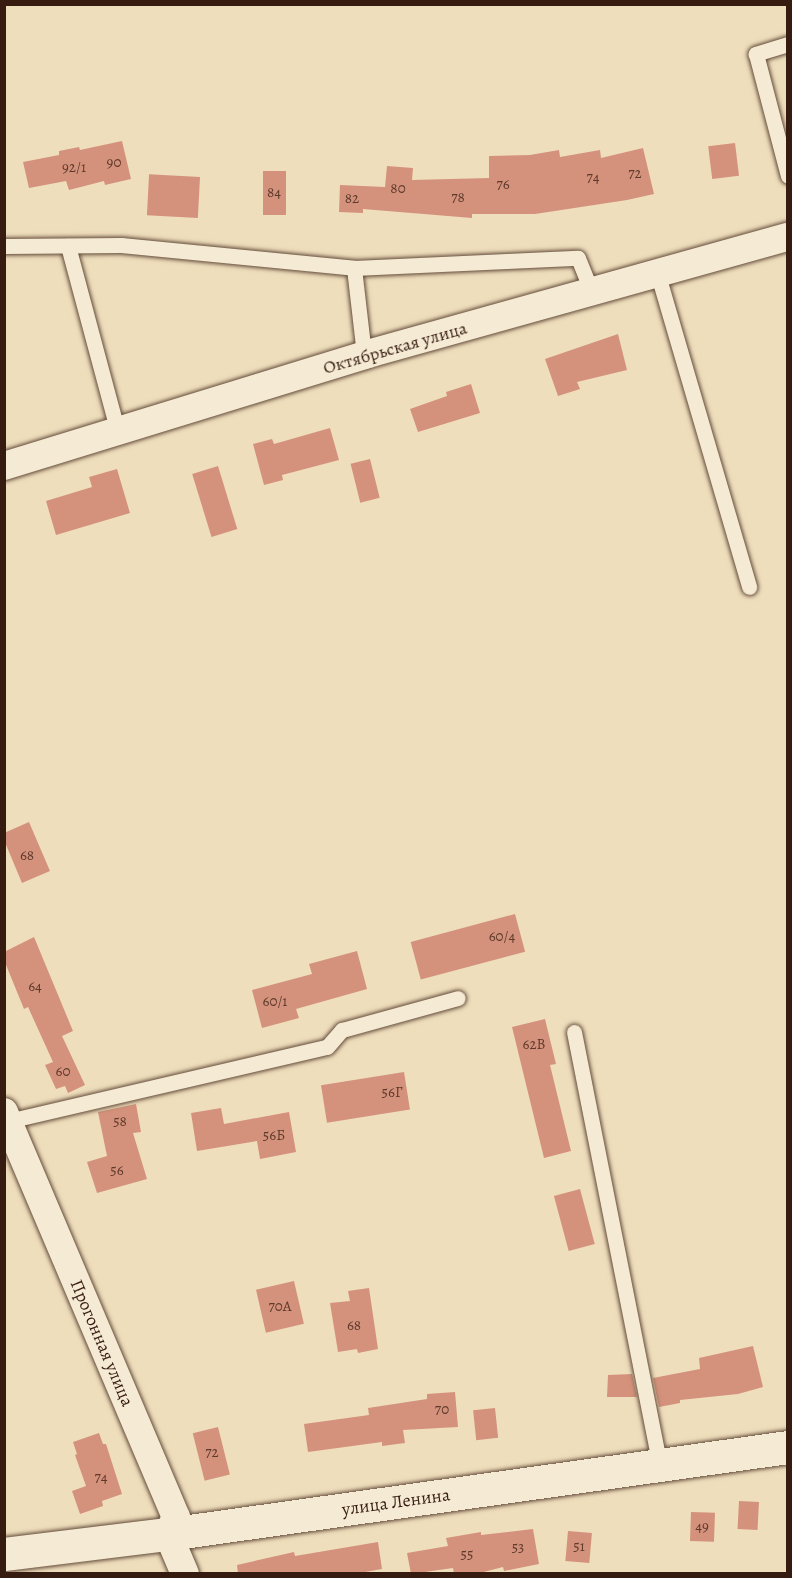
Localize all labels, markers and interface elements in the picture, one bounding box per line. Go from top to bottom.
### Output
house number: 90 [107,154,121,172]
house number: 92/1 [62,159,86,177]
house number: 72 [628,165,642,183]
house number: 74 [586,169,600,187]
house number: 76 [496,176,510,194]
house number: 80 [390,180,406,198]
house number: 84 [267,184,281,202]
house number: 78 [451,189,465,207]
house number: 82 [345,190,359,208]
street label: Октябрьская улица [321,317,469,379]
house number: 68 [20,847,34,865]
house number: 60/4 [489,928,515,946]
house number: 64 [28,978,42,996]
house number: 60/1 [263,993,287,1011]
house number: 62В [522,1036,546,1054]
house number: 60 [56,1063,70,1081]
house number: 56Г [382,1084,402,1102]
house number: 58 [113,1113,127,1131]
house number: 56Б [263,1127,285,1145]
house number: 56 [110,1162,124,1180]
street label: Прогонная улица [66,1276,138,1410]
house number: 70А [268,1298,292,1316]
house number: 68 [347,1317,361,1335]
house number: 70 [435,1401,449,1419]
house number: 72 [205,1444,219,1462]
house number: 74 [94,1469,108,1487]
street label: улица Ленина [341,1484,451,1520]
house number: 49 [695,1518,709,1536]
house number: 51 [573,1538,585,1556]
house number: 53 [512,1539,524,1557]
house number: 55 [461,1546,473,1564]

